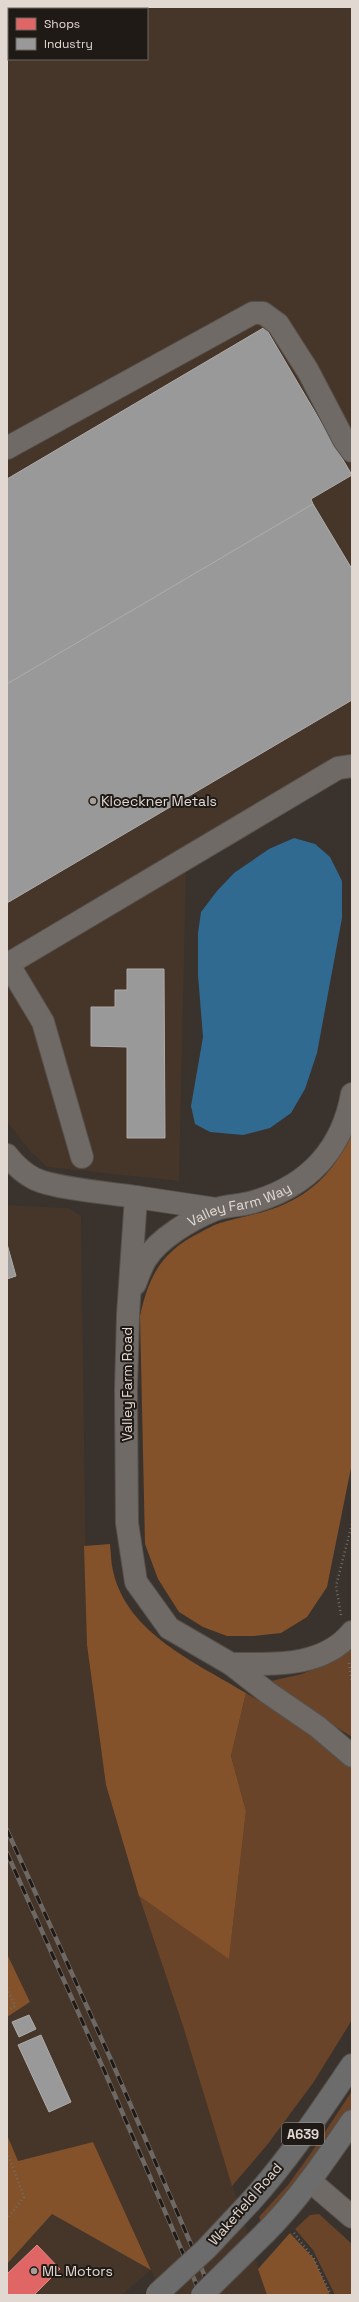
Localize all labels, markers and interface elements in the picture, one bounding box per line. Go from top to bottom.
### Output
legend [8,8,148,60]
text: Shops [44,16,80,32]
text: Industry [44,36,93,52]
place label: Kloeckner Metals [101,792,217,810]
marker: Kloeckner Metals [88,796,98,806]
street label: Valley Farm Way [184,1179,294,1230]
street label: Valley Farm Road [118,1327,136,1441]
road number: A639 [282,2123,324,2145]
street label: Wakefield Road [204,2159,286,2249]
place label: ML Motors [42,2262,113,2280]
marker: ML Motors [29,2266,39,2276]

